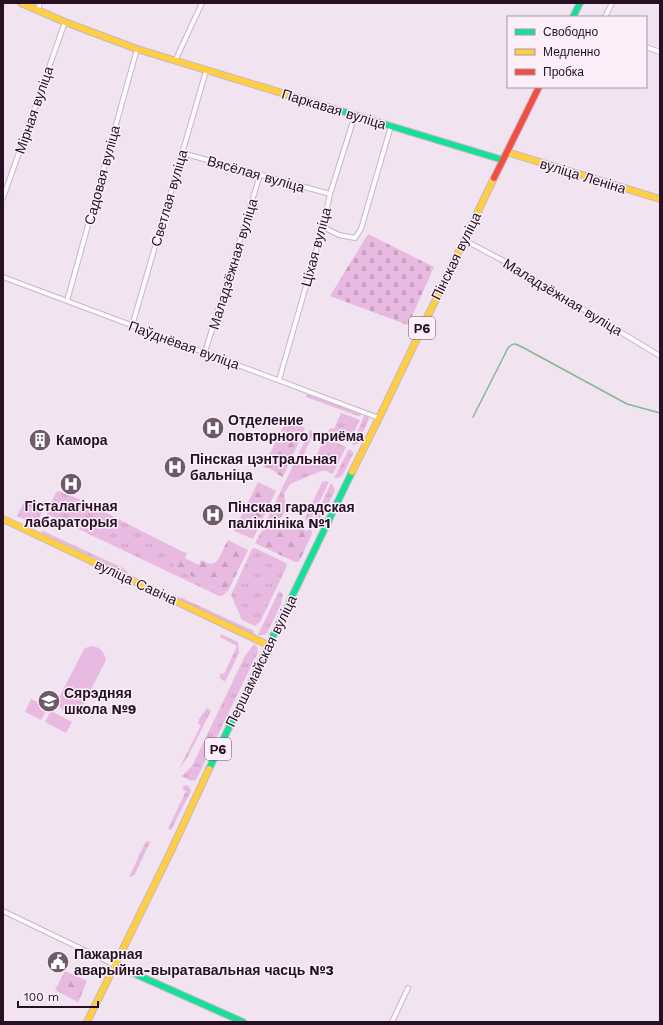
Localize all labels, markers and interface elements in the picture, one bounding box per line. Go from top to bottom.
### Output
legend [507,16,647,88]
text: Свободно [543,25,598,39]
text: Медленно [543,45,600,59]
street label: Мірная вуліца [12,64,57,156]
text: Пробка [543,65,584,79]
street label: Паркавая вуліца [280,86,388,133]
street label: Садовая вуліца [81,123,123,226]
street label: Светлая вуліца [148,148,191,248]
street label: Вясёлая вуліца [205,152,307,196]
street label: вуліца Леніна [538,155,628,197]
street label: Маладзёжная вуліца [205,196,261,331]
street label: Ціхая вуліца [298,205,334,288]
street label: Пінская вуліца [428,209,484,302]
street label: Маладзёжная вуліца [501,255,626,339]
street label: Паўднёвая вуліца [126,317,242,373]
road number: Р6 [409,317,435,339]
place label: Отделение повторного приёма [228,412,364,444]
hospital icon: Отделение повторного приёма [200,415,226,441]
building icon: Камора [27,427,53,453]
place label: Камора [56,432,108,448]
place label: Пінская цэнтральная бальніца [190,451,337,483]
hospital icon: Пінская цэнтральная бальніца [162,454,188,480]
hospital icon: Гісталагічная лабараторыя [58,471,84,497]
place label: Гісталагічная лабараторыя [24,498,118,530]
place label: Пінская гарадская паліклініка №1 [228,499,355,531]
hospital icon: Пінская гарадская паліклініка №1 [200,502,226,528]
street label: вуліца Савіча [92,556,180,608]
street label: Першамайская вуліца [222,592,300,729]
place label: Сярэдняя школа №9 [64,685,136,717]
school or university icon: Сярэдняя школа №9 [36,688,62,714]
road number: Р6 [205,738,231,760]
place label: Пажарная аварыйна-выратавальная часць №3 [74,946,334,978]
public building icon: Пажарная аварыйна-выратавальная часць №3 [45,949,71,975]
scale bar [18,983,98,1009]
text: 100 m [24,990,59,1004]

